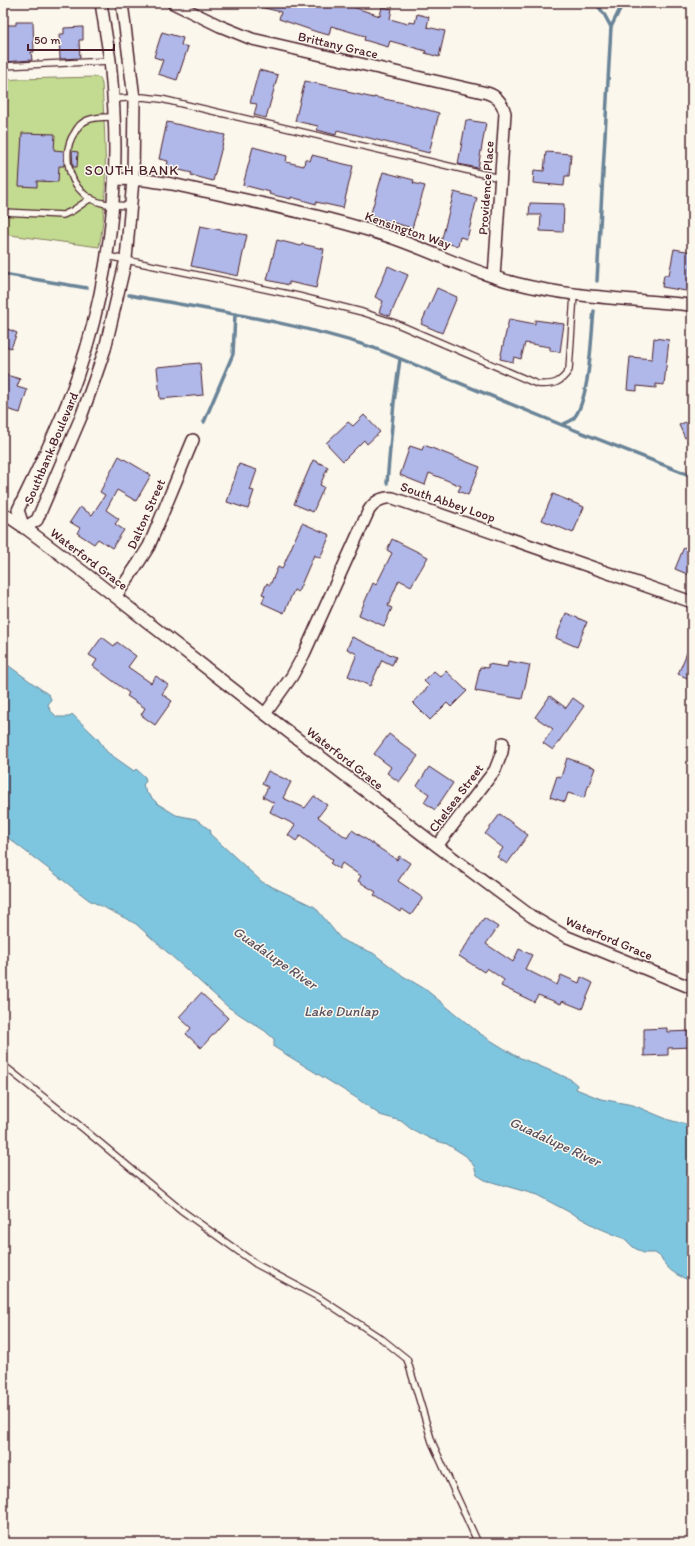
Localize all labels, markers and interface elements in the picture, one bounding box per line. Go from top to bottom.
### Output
scale bar [28,26,114,52]
street label: Brittany Grace [297,29,379,61]
text: 50 m [34,33,60,47]
street label: Providence Place [475,140,497,236]
district label: SOUTH BANK [85,162,179,179]
street label: Kensington Way [363,208,453,252]
street label: Southbank Boulevard [21,390,81,506]
street label: Dalton Street [124,476,168,551]
street label: South Abbey Loop [399,479,497,525]
street label: Waterford Grace [47,525,131,593]
street label: Waterford Grace [304,723,386,793]
street label: Chelsea Street [426,761,487,835]
street label: Waterford Grace [563,913,655,963]
water label: Guadalupe River [230,923,322,994]
water label: Lake Dunlap [304,1003,379,1020]
water label: Guadalupe River [507,1113,605,1171]

